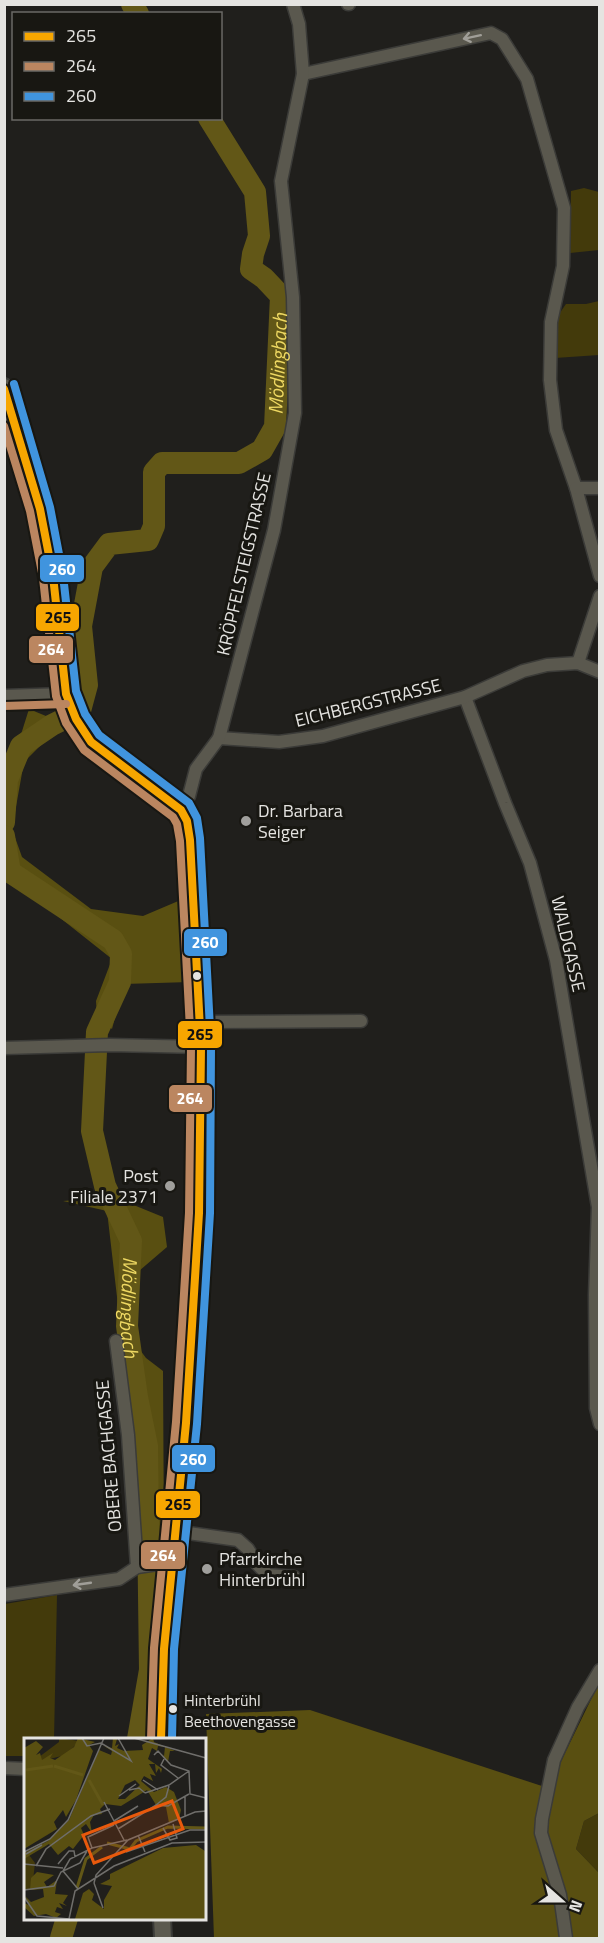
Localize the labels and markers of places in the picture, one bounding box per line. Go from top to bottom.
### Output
place label: Dr. Barbara Seiger [258,797,343,845]
marker: Dr. Barbara Seiger [239,814,253,828]
unlabelled marker [191,970,203,982]
place label: Post Filiale 2371 [70,1162,159,1210]
marker: Post Filiale 2371 [163,1179,177,1193]
place label: Pfarrkirche Hinterbrühl [219,1545,305,1593]
marker: Pfarrkirche Hinterbrühl [200,1562,214,1576]
place label: Hinterbrühl Beethovengasse [184,1688,296,1733]
marker: Hinterbrühl Beethovengasse [167,1703,179,1715]

